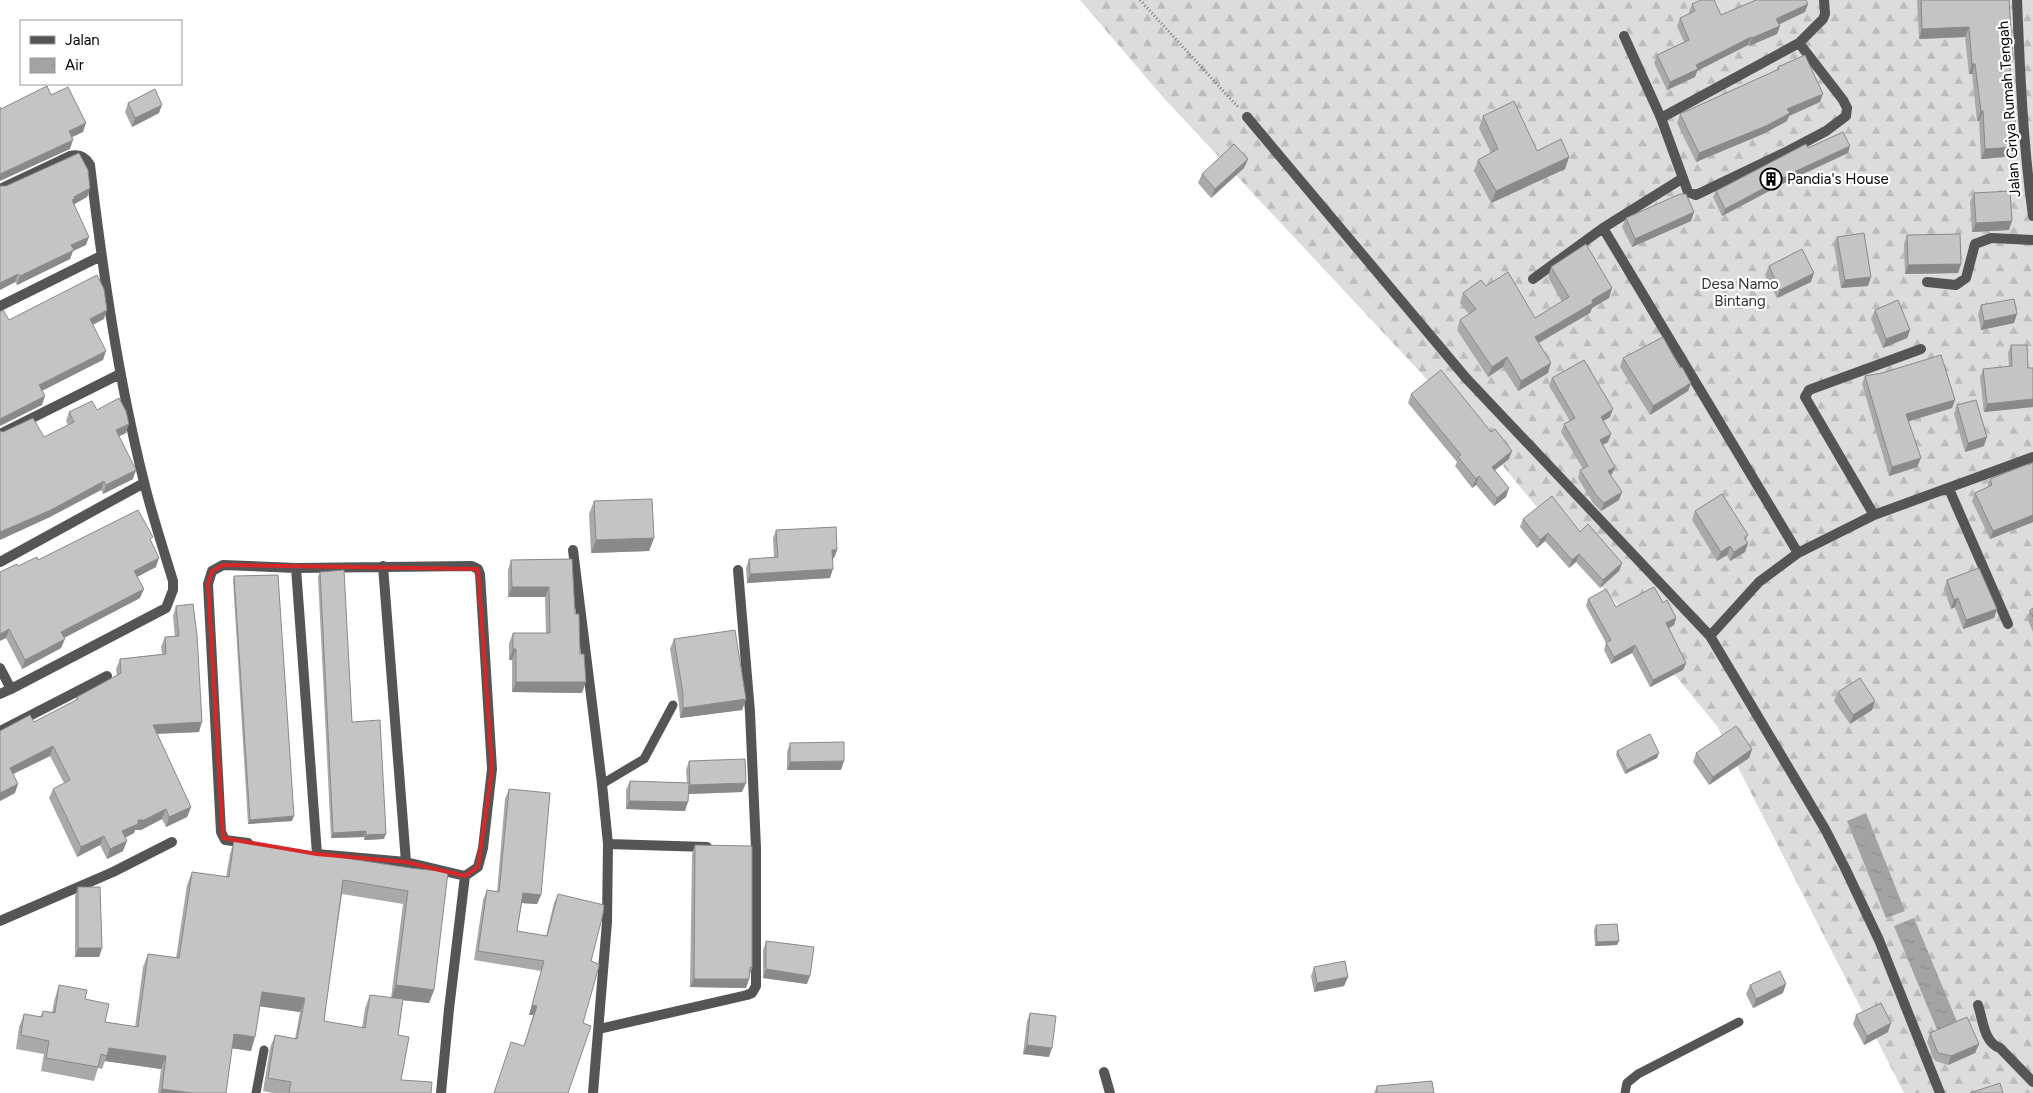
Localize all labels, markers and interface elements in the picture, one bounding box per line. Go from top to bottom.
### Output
legend [20,20,182,85]
street label: Jalan Griya Rumah Tengah [1994,20,2024,198]
text: Jalan [65,31,100,49]
text: Air [65,56,84,74]
building icon: Pandia's House [1759,167,1783,191]
place label: Pandia's House [1787,170,1889,188]
park label: Desa Namo Bintang [1701,275,1779,310]

